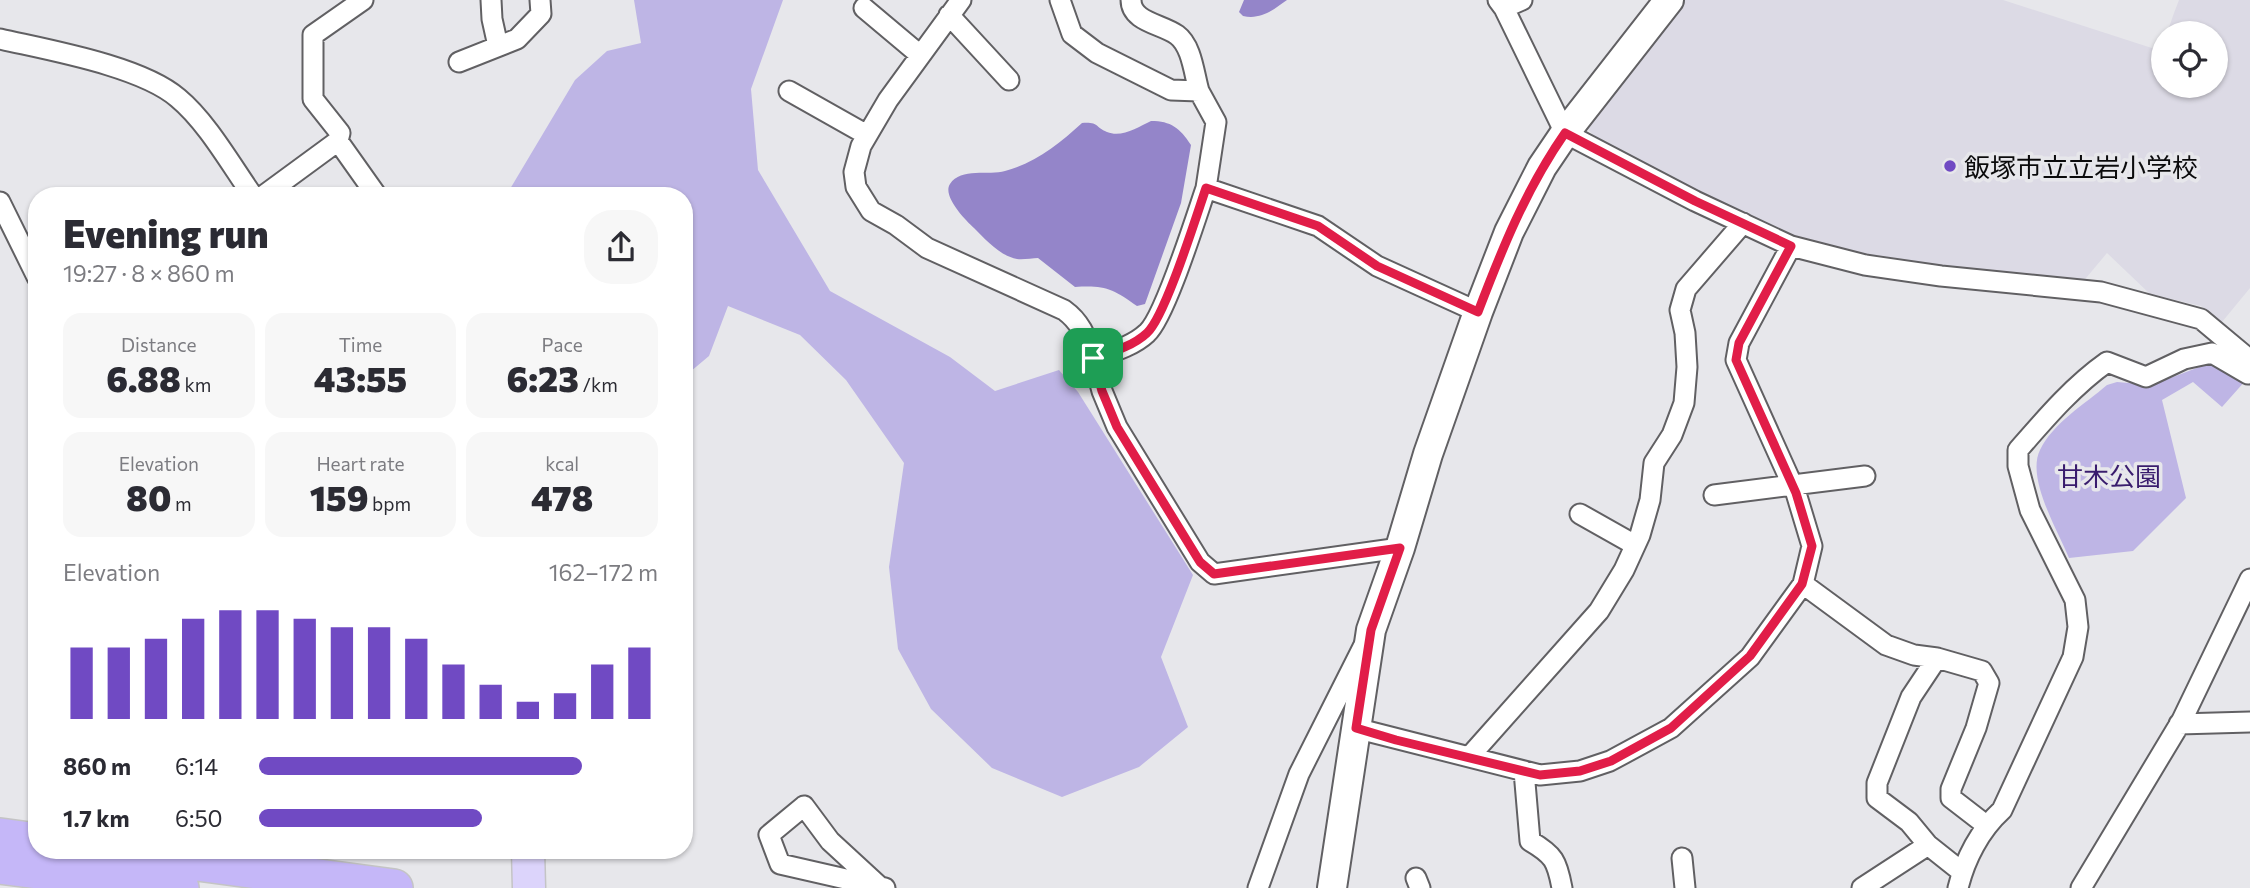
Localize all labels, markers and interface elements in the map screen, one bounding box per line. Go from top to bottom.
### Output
map controls [2151,21,2228,98]
button: locate [2151,21,2228,98]
place label: 飯塚市立立岩小学校 [1964,151,2198,182]
marker: 飯塚市立立岩小学校 [1942,158,1958,174]
text: Evening run [63,209,269,256]
button: share [584,210,658,284]
text: 19:27 · 8 × 860 m [63,259,234,287]
pin [1063,328,1123,388]
text: Distance [121,333,197,356]
text: Time [339,333,382,356]
text: Pace [542,333,583,356]
icon: arrive [1074,339,1112,377]
text: 6.88 [106,356,181,399]
text: 43:55 [314,356,407,399]
text: 6:23 [506,356,579,399]
text: km [181,373,211,396]
text: /km [579,373,618,396]
text: Elevation [119,452,199,475]
text: Heart rate [316,452,405,475]
text: kcal [545,452,579,475]
park label: 甘木公園 [2057,460,2161,491]
text: 80 [126,475,171,518]
text: 159 [310,475,368,518]
text: 478 [531,475,593,518]
text: m [171,492,192,515]
text: bpm [368,492,411,515]
text: Elevation [63,558,160,586]
text: 162–172 m [549,558,658,586]
text: 860 m [63,752,131,780]
text: 6:14 [175,752,218,780]
text: 1.7 km [63,804,130,832]
text: 6:50 [175,804,223,832]

